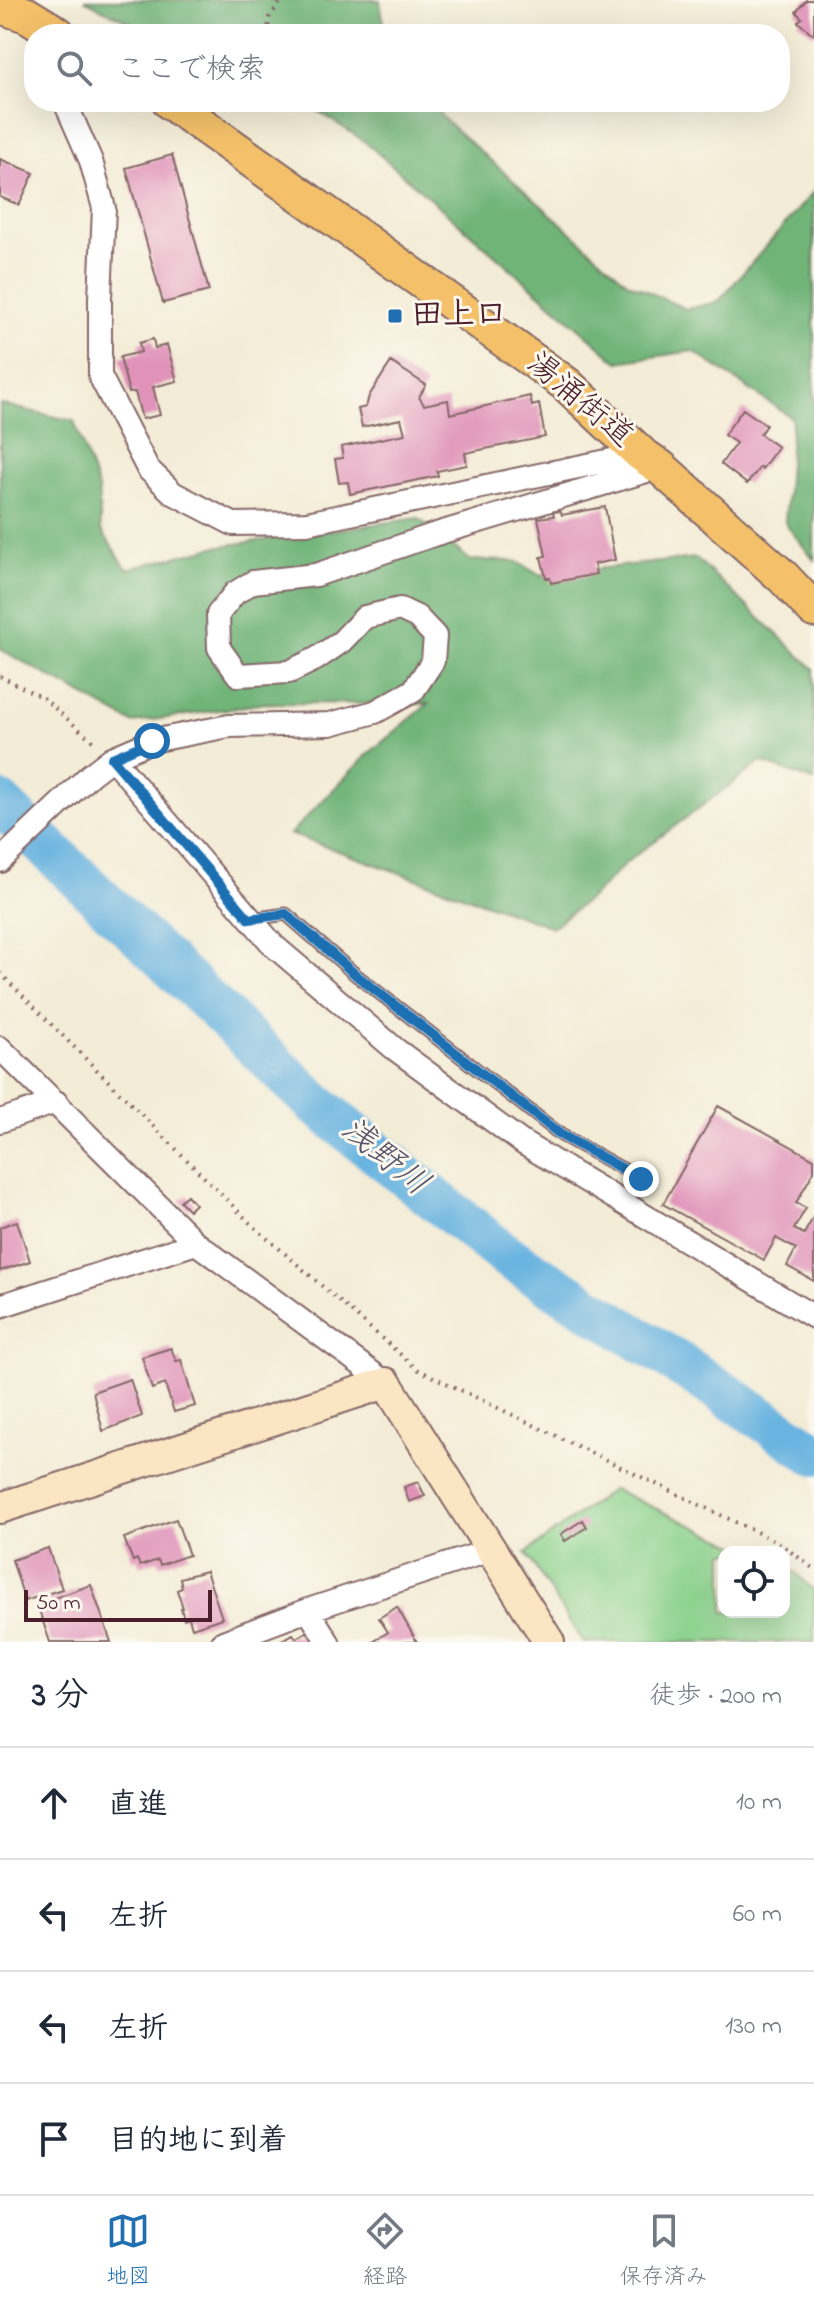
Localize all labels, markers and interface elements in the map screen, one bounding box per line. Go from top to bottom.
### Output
search box [24,24,790,112]
icon: search [52,46,96,90]
text: ここで検索 [116,49,266,93]
place label: 田上口 [411,293,507,340]
marker: 田上口 [386,307,404,325]
street label: 湯涌街道 [515,342,643,460]
route start [134,723,170,759]
water label: 浅野川 [329,1106,439,1210]
route end [623,1161,659,1197]
map controls [718,1546,790,1618]
button: locate [718,1546,790,1618]
scale bar [24,1586,212,1622]
text: 50 m [36,1588,81,1620]
text: 3 分 [32,1672,89,1722]
text: 徒歩 · 200 m [649,1678,782,1716]
icon: ahead [32,1781,76,1825]
text: 直進 [108,1784,168,1828]
text: 10 m [736,1784,782,1822]
icon: left [32,1893,76,1937]
text: 左折 [108,1896,168,1940]
text: 60 m [733,1896,782,1934]
icon: left [32,2005,76,2049]
text: 左折 [108,2008,168,2052]
text: 130 m [725,2008,782,2046]
icon: arrive [32,2117,76,2161]
text: 目的地に到着 [108,2120,288,2164]
tab: 地図 [106,2209,150,2294]
tab: 経路 [363,2209,407,2294]
tab: 保存済み [620,2209,708,2294]

